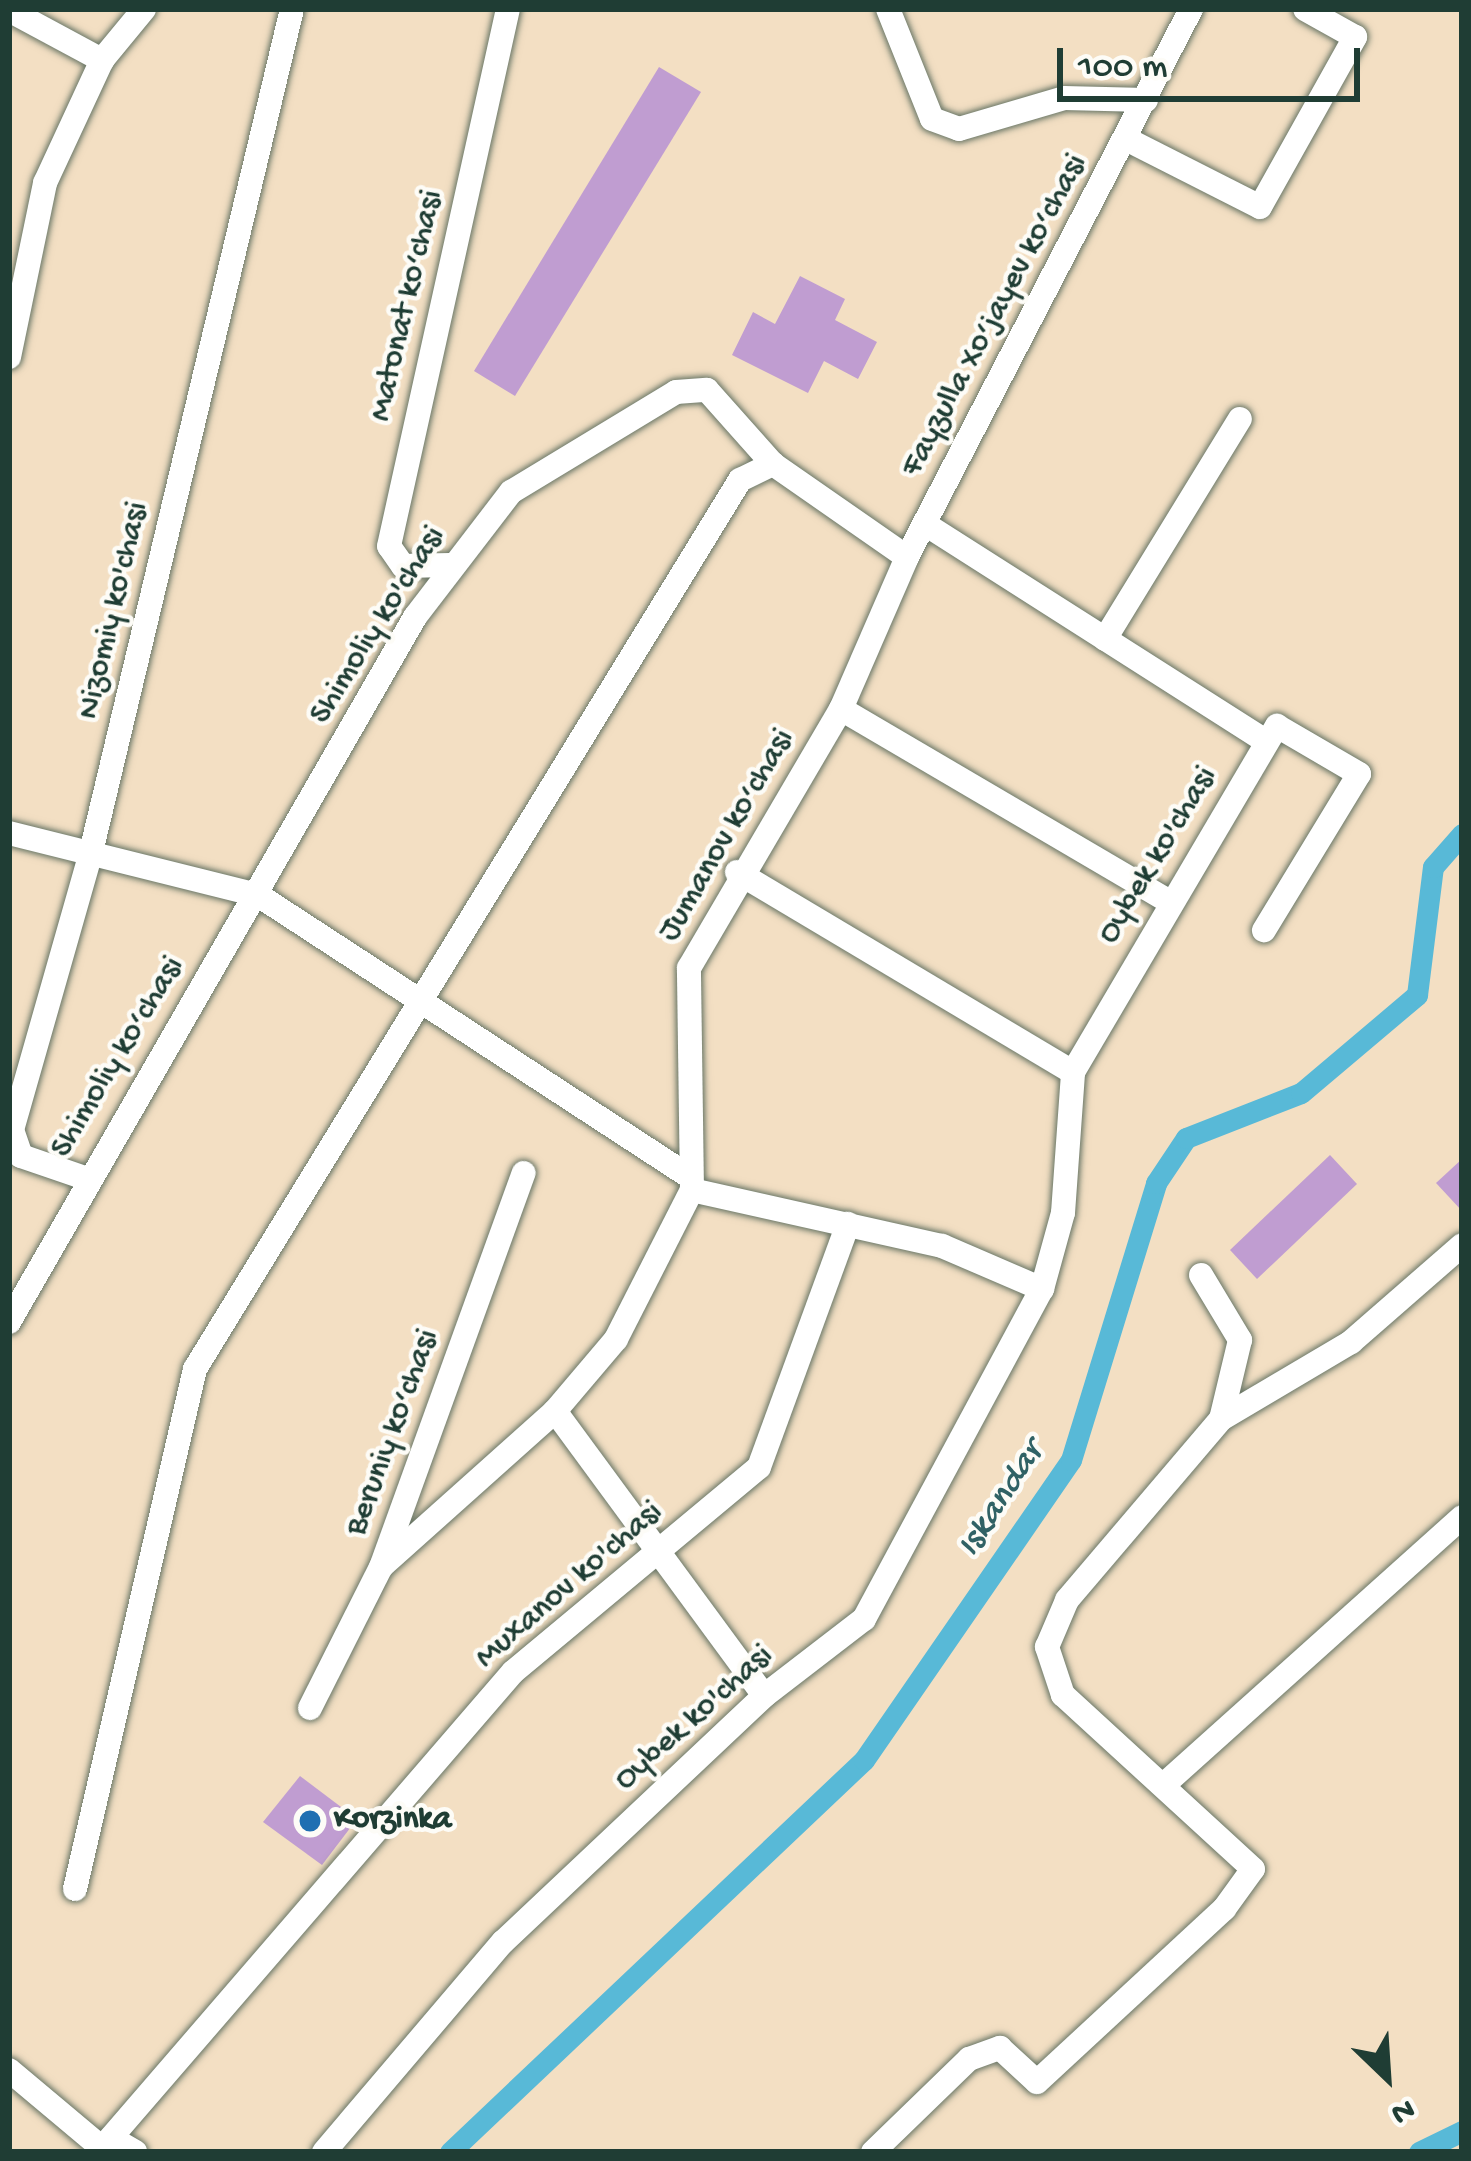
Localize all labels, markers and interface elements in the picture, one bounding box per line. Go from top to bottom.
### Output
scale bar [1063,24,1366,98]
text: 100 m [1078,47,1168,90]
street label: Fayzulla Xo‘jayev ko‘chasi [894,148,1098,484]
street label: Matonat ko‘chasi [362,187,454,425]
street label: Nizomiy ko'chasi [71,498,159,724]
street label: Shimoliy ko'chasi [302,520,456,732]
street label: Jumanov ko‘chasi [651,723,805,949]
street label: Oybek ko'chasi [1091,760,1227,952]
street label: Shimoliy ko‘chasi [43,950,195,1166]
street label: Beruniy ko‘chasi [338,1324,450,1542]
water label: Iskandar [949,1434,1055,1566]
street label: Muxanov ko'chasi [468,1494,672,1678]
street label: Oybek ko'chasi [607,1637,783,1801]
place label: Korzinka [334,1801,451,1841]
marker: Korzinka [297,1808,323,1834]
north arrow [1327,2017,1447,2137]
text: N [1384,2088,1420,2131]

